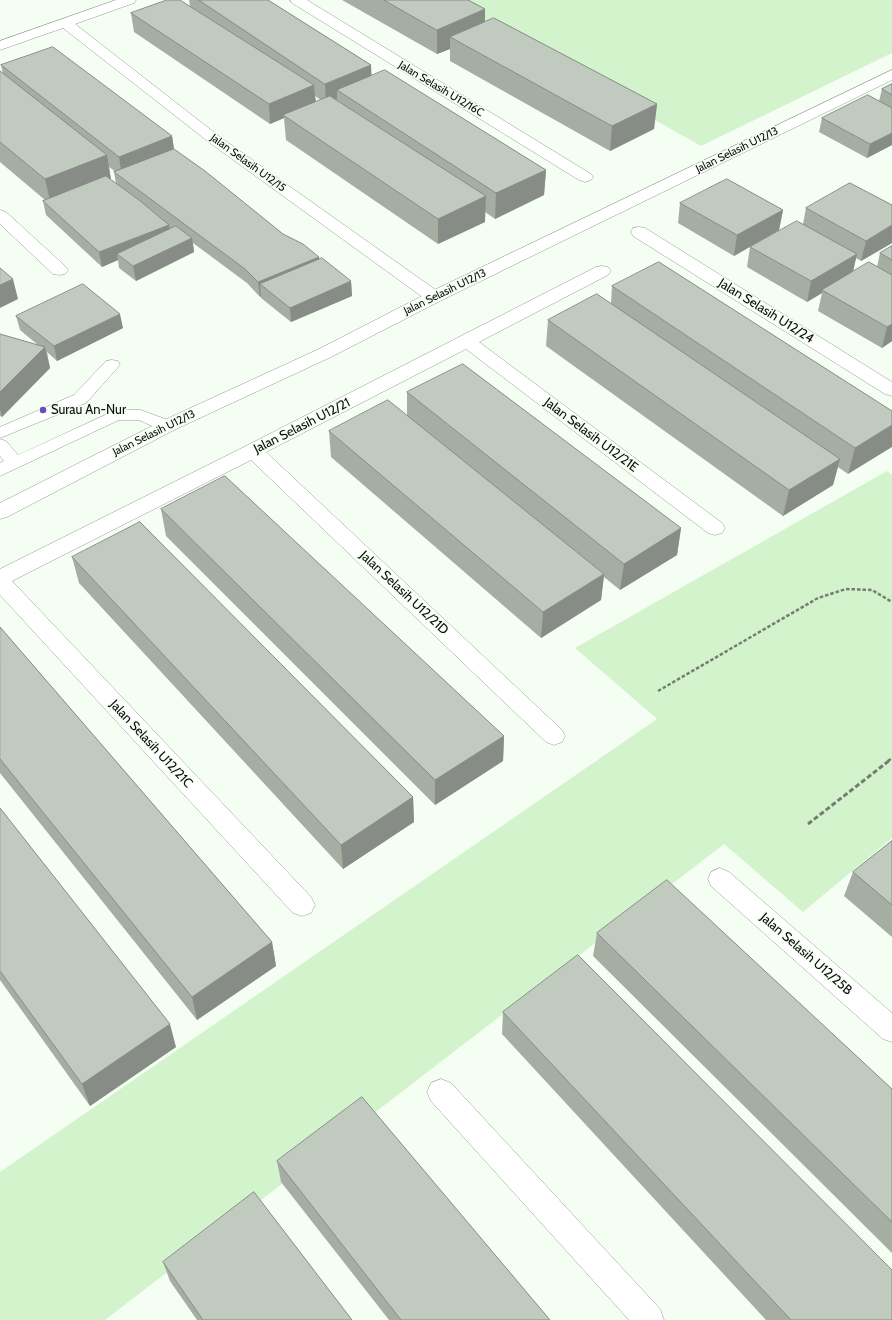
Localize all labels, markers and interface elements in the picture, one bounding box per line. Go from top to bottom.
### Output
street label: Jalan Selasih U12/16C [396,58,486,120]
street label: Jalan Selasih U12/13 [694,124,780,176]
street label: Jalan Selasih U12/15 [208,131,288,195]
street label: Jalan Selasih U12/13 [402,266,488,318]
street label: Jalan Selasih U12/24 [715,275,817,347]
street label: Jalan Selasih U12/21 [251,395,353,457]
street label: Jalan Selasih U12/21E [541,395,641,475]
place label: Surau An-Nur [51,402,126,418]
marker: Surau An-Nur [38,405,48,415]
street label: Jalan Selasih U12/13 [111,407,197,459]
street label: Jalan Selasih U12/21D [356,548,452,638]
street label: Jalan Selasih U12/21C [106,697,196,791]
street label: Jalan Selasih U12/25B [757,910,855,998]

